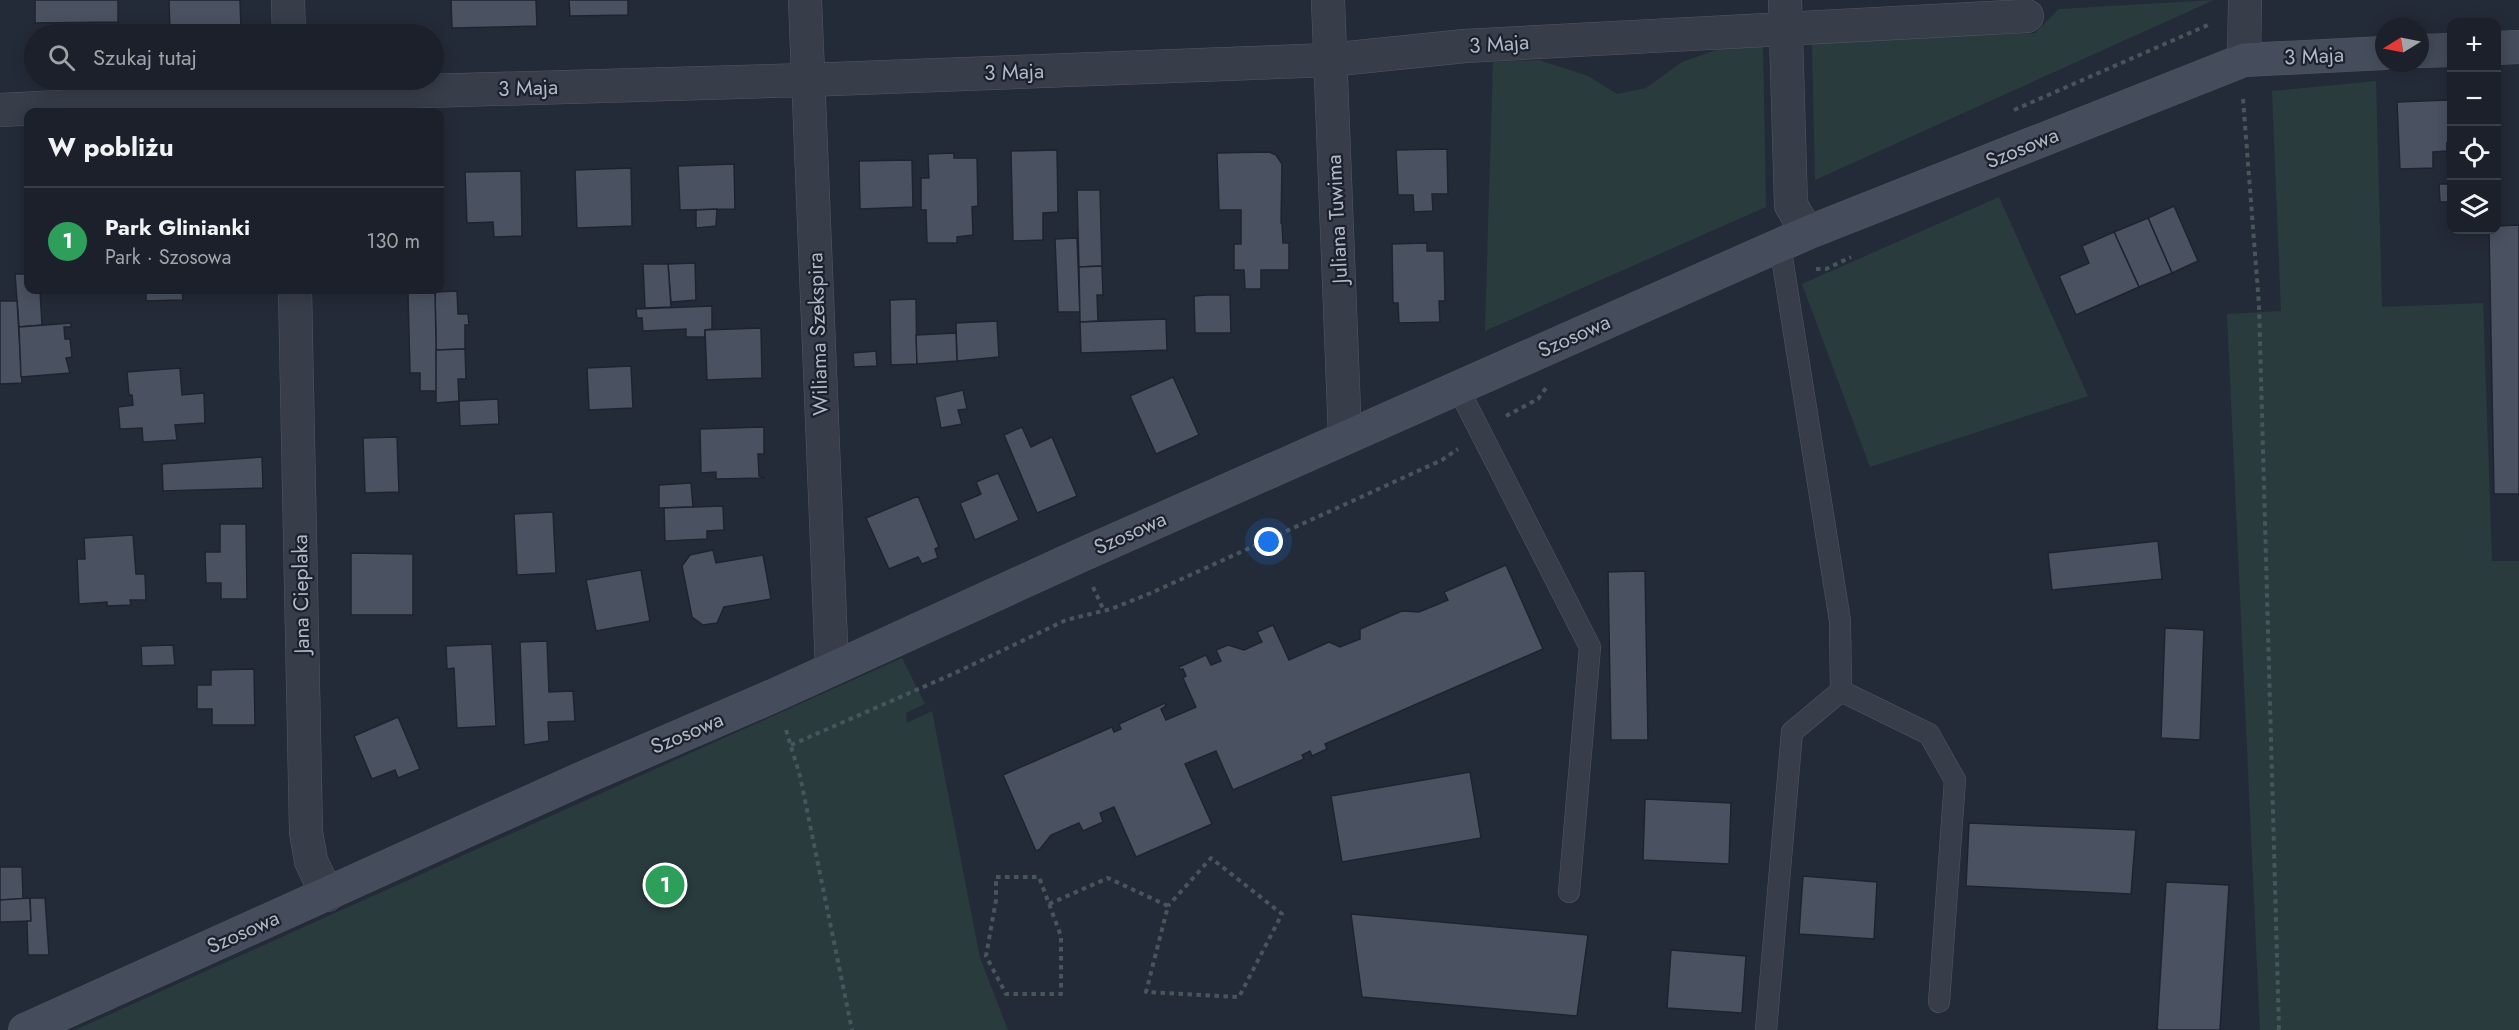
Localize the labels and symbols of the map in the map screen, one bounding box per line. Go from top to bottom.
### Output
north arrow [2375,18,2429,72]
street label: 3 Maja [1468,27,1530,61]
street label: 3 Maja [2283,39,2345,73]
street label: 3 Maja [983,56,1045,88]
street label: 3 Maja [497,72,559,104]
street label: Szosowa [1981,120,2063,176]
street label: Juliana Tuwima [1319,154,1356,287]
street label: Wiliama Szekspira [800,252,836,416]
street label: Szosowa [1533,307,1615,365]
street label: Szosowa [1089,504,1171,562]
your location [1254,527,1283,556]
street label: Jana Cieplaka [285,534,317,657]
street label: Szosowa [646,704,728,762]
pin: 1 [646,862,684,908]
street label: Szosowa [202,903,284,961]

